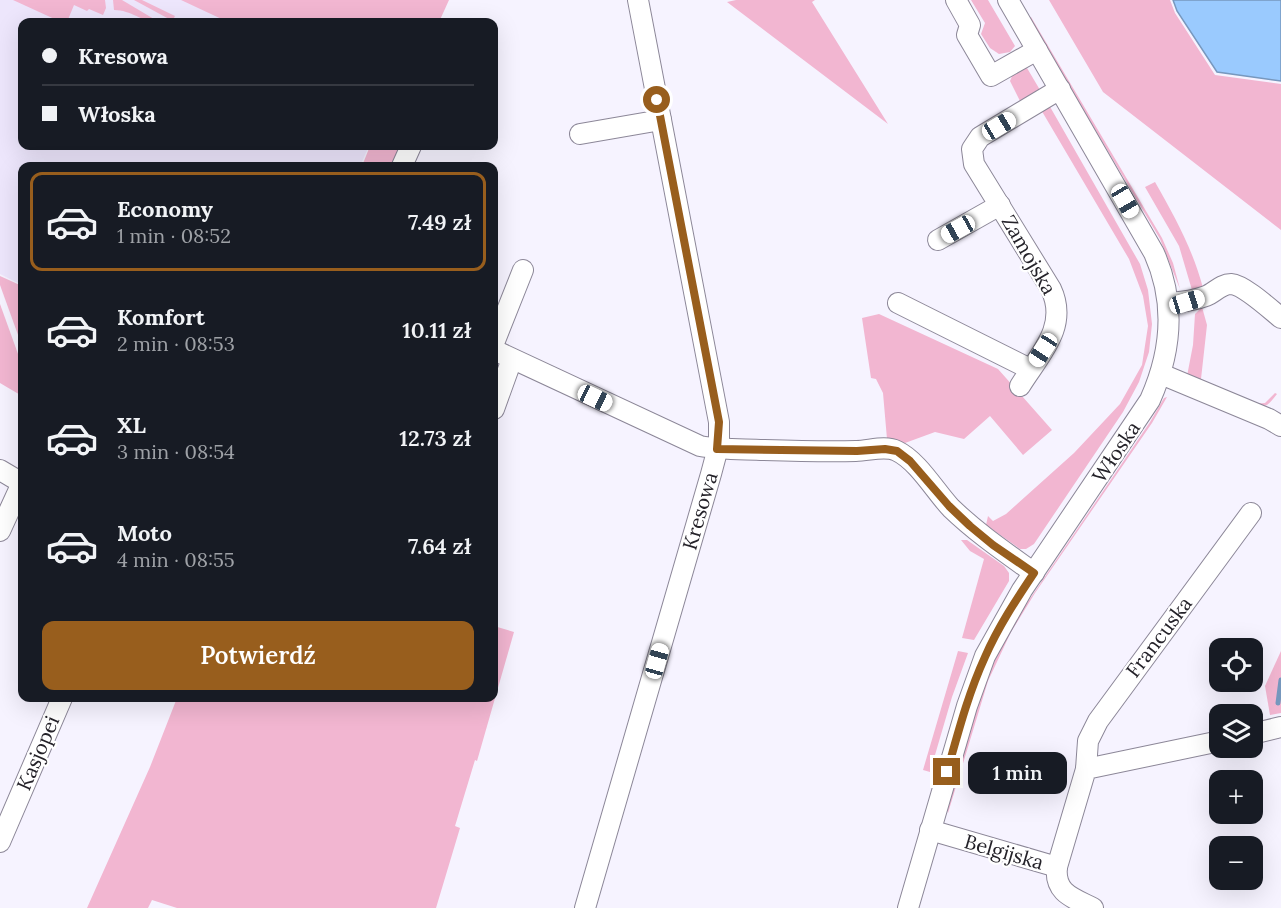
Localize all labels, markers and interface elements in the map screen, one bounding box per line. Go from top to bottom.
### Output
text: Kresowa [78,42,168,70]
route start [643,86,670,113]
text: Włoska [78,100,156,128]
car [979,109,1019,143]
car [1108,181,1142,221]
icon: car [45,195,99,249]
text: Economy [117,195,213,223]
text: 7.49 zł [408,208,471,236]
street label: Zamojska [997,211,1062,299]
car [938,212,978,246]
text: 1 min · 08:52 [117,223,231,248]
car [1167,288,1207,316]
icon: car [45,303,99,357]
text: Komfort [117,303,205,331]
text: 10.11 zł [402,316,471,344]
car [1026,330,1060,370]
text: 2 min · 08:53 [117,331,235,356]
car [575,382,615,414]
icon: car [45,411,99,465]
text: XL [117,411,146,439]
street label: Włoska [1086,416,1145,487]
text: 12.73 zł [399,424,471,452]
text: 3 min · 08:54 [117,439,235,464]
street label: Kresowa [676,469,723,553]
icon: car [45,519,99,573]
text: Moto [117,519,172,547]
text: 7.64 zł [408,532,471,560]
text: 4 min · 08:55 [117,547,235,572]
street label: Francuska [1120,591,1197,682]
button: Potwierdź [42,621,474,690]
map controls [1209,638,1263,890]
button: locate [1209,638,1263,692]
car [643,641,671,681]
button: layers [1209,704,1263,758]
street label: Kasjopei [11,712,64,794]
callout: 1 min [968,751,1067,793]
route end [933,758,960,785]
text: 1 min [992,760,1043,785]
button: + [1209,770,1263,824]
street label: Belgijska [962,828,1047,875]
button: − [1209,836,1263,890]

